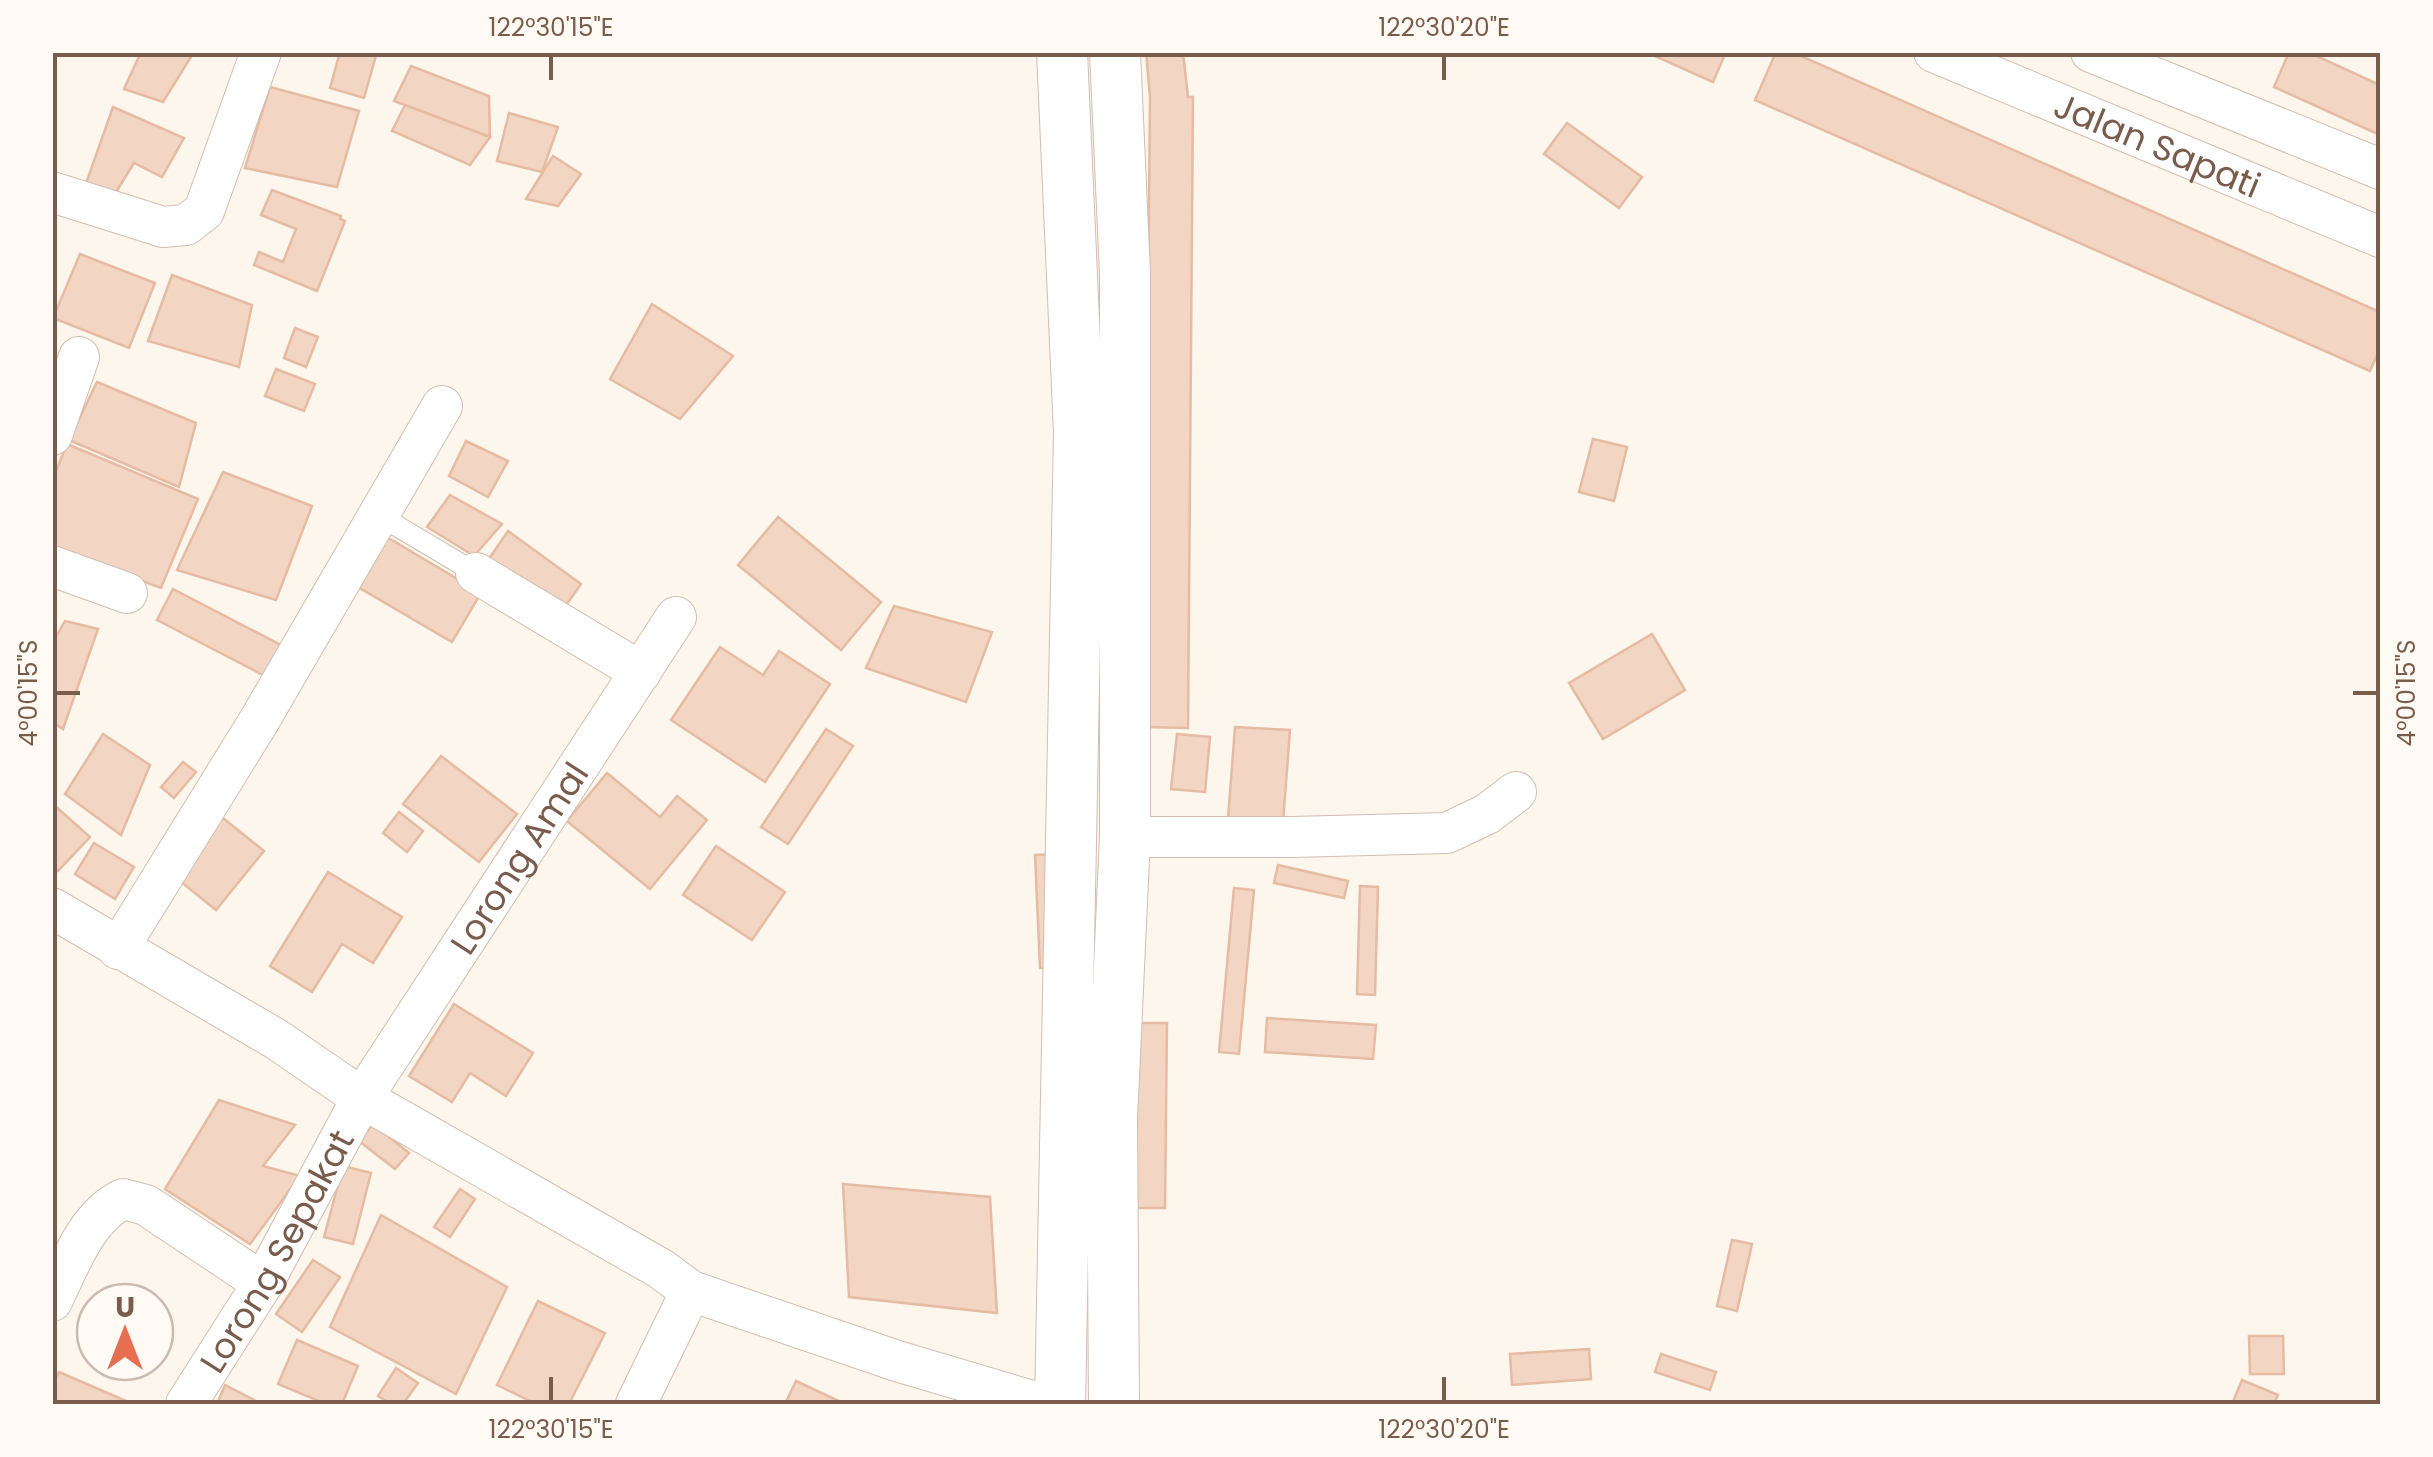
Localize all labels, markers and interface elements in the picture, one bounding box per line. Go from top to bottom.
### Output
text: 122°30'15"E [488,10,614,45]
text: 122°30'20"E [1378,10,1510,45]
street label: Jalan Sapati [2047,80,2268,209]
text: 4°00'15"S [11,639,46,747]
text: 4°00'15"S [2389,639,2424,747]
street label: Lorong Amal [438,752,600,964]
street label: Lorong Sepakat [188,1121,365,1382]
north arrow [75,1282,175,1382]
text: U [115,1288,135,1327]
text: 122°30'15"E [488,1412,614,1447]
text: 122°30'20"E [1378,1412,1510,1447]

